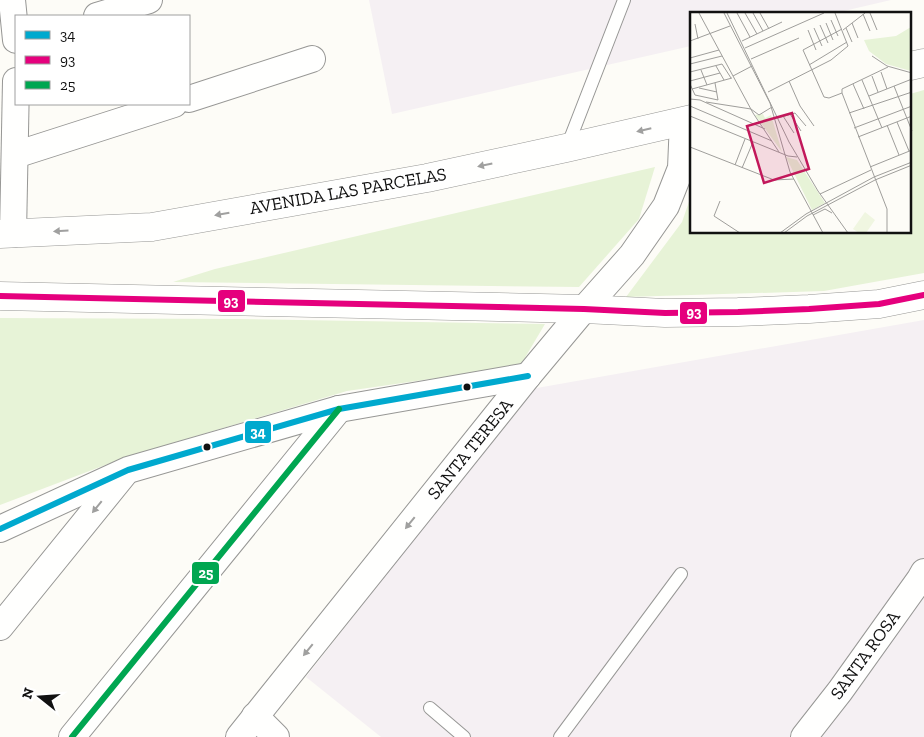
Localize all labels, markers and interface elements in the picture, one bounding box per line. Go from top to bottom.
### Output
inset map [690,12,912,234]
legend [15,15,190,105]
text: 34 [60,26,75,44]
text: 93 [60,51,75,69]
text: 25 [60,76,76,94]
one-way arrow [636,126,652,134]
one-way arrow [478,161,493,169]
street label: AVENIDA LAS PARCELAS [248,163,448,219]
one-way arrow [214,211,230,219]
one-way arrow [53,228,69,236]
line badge: 93 [217,289,246,313]
text: 93 [224,293,239,310]
line badge: 93 [679,301,708,325]
text: 93 [687,304,702,321]
unlabelled marker [462,382,472,392]
street label: SANTA TERESA [423,394,518,504]
line badge: 34 [244,420,272,444]
text: 34 [250,424,266,441]
unlabelled marker [202,442,212,452]
one-way arrow [92,501,103,514]
one-way arrow [405,517,416,530]
line badge: 25 [191,561,220,585]
text: 25 [199,565,213,582]
street label: SANTA ROSA [825,606,905,704]
one-way arrow [303,643,314,656]
north arrow [15,672,65,722]
text: N [18,685,38,701]

